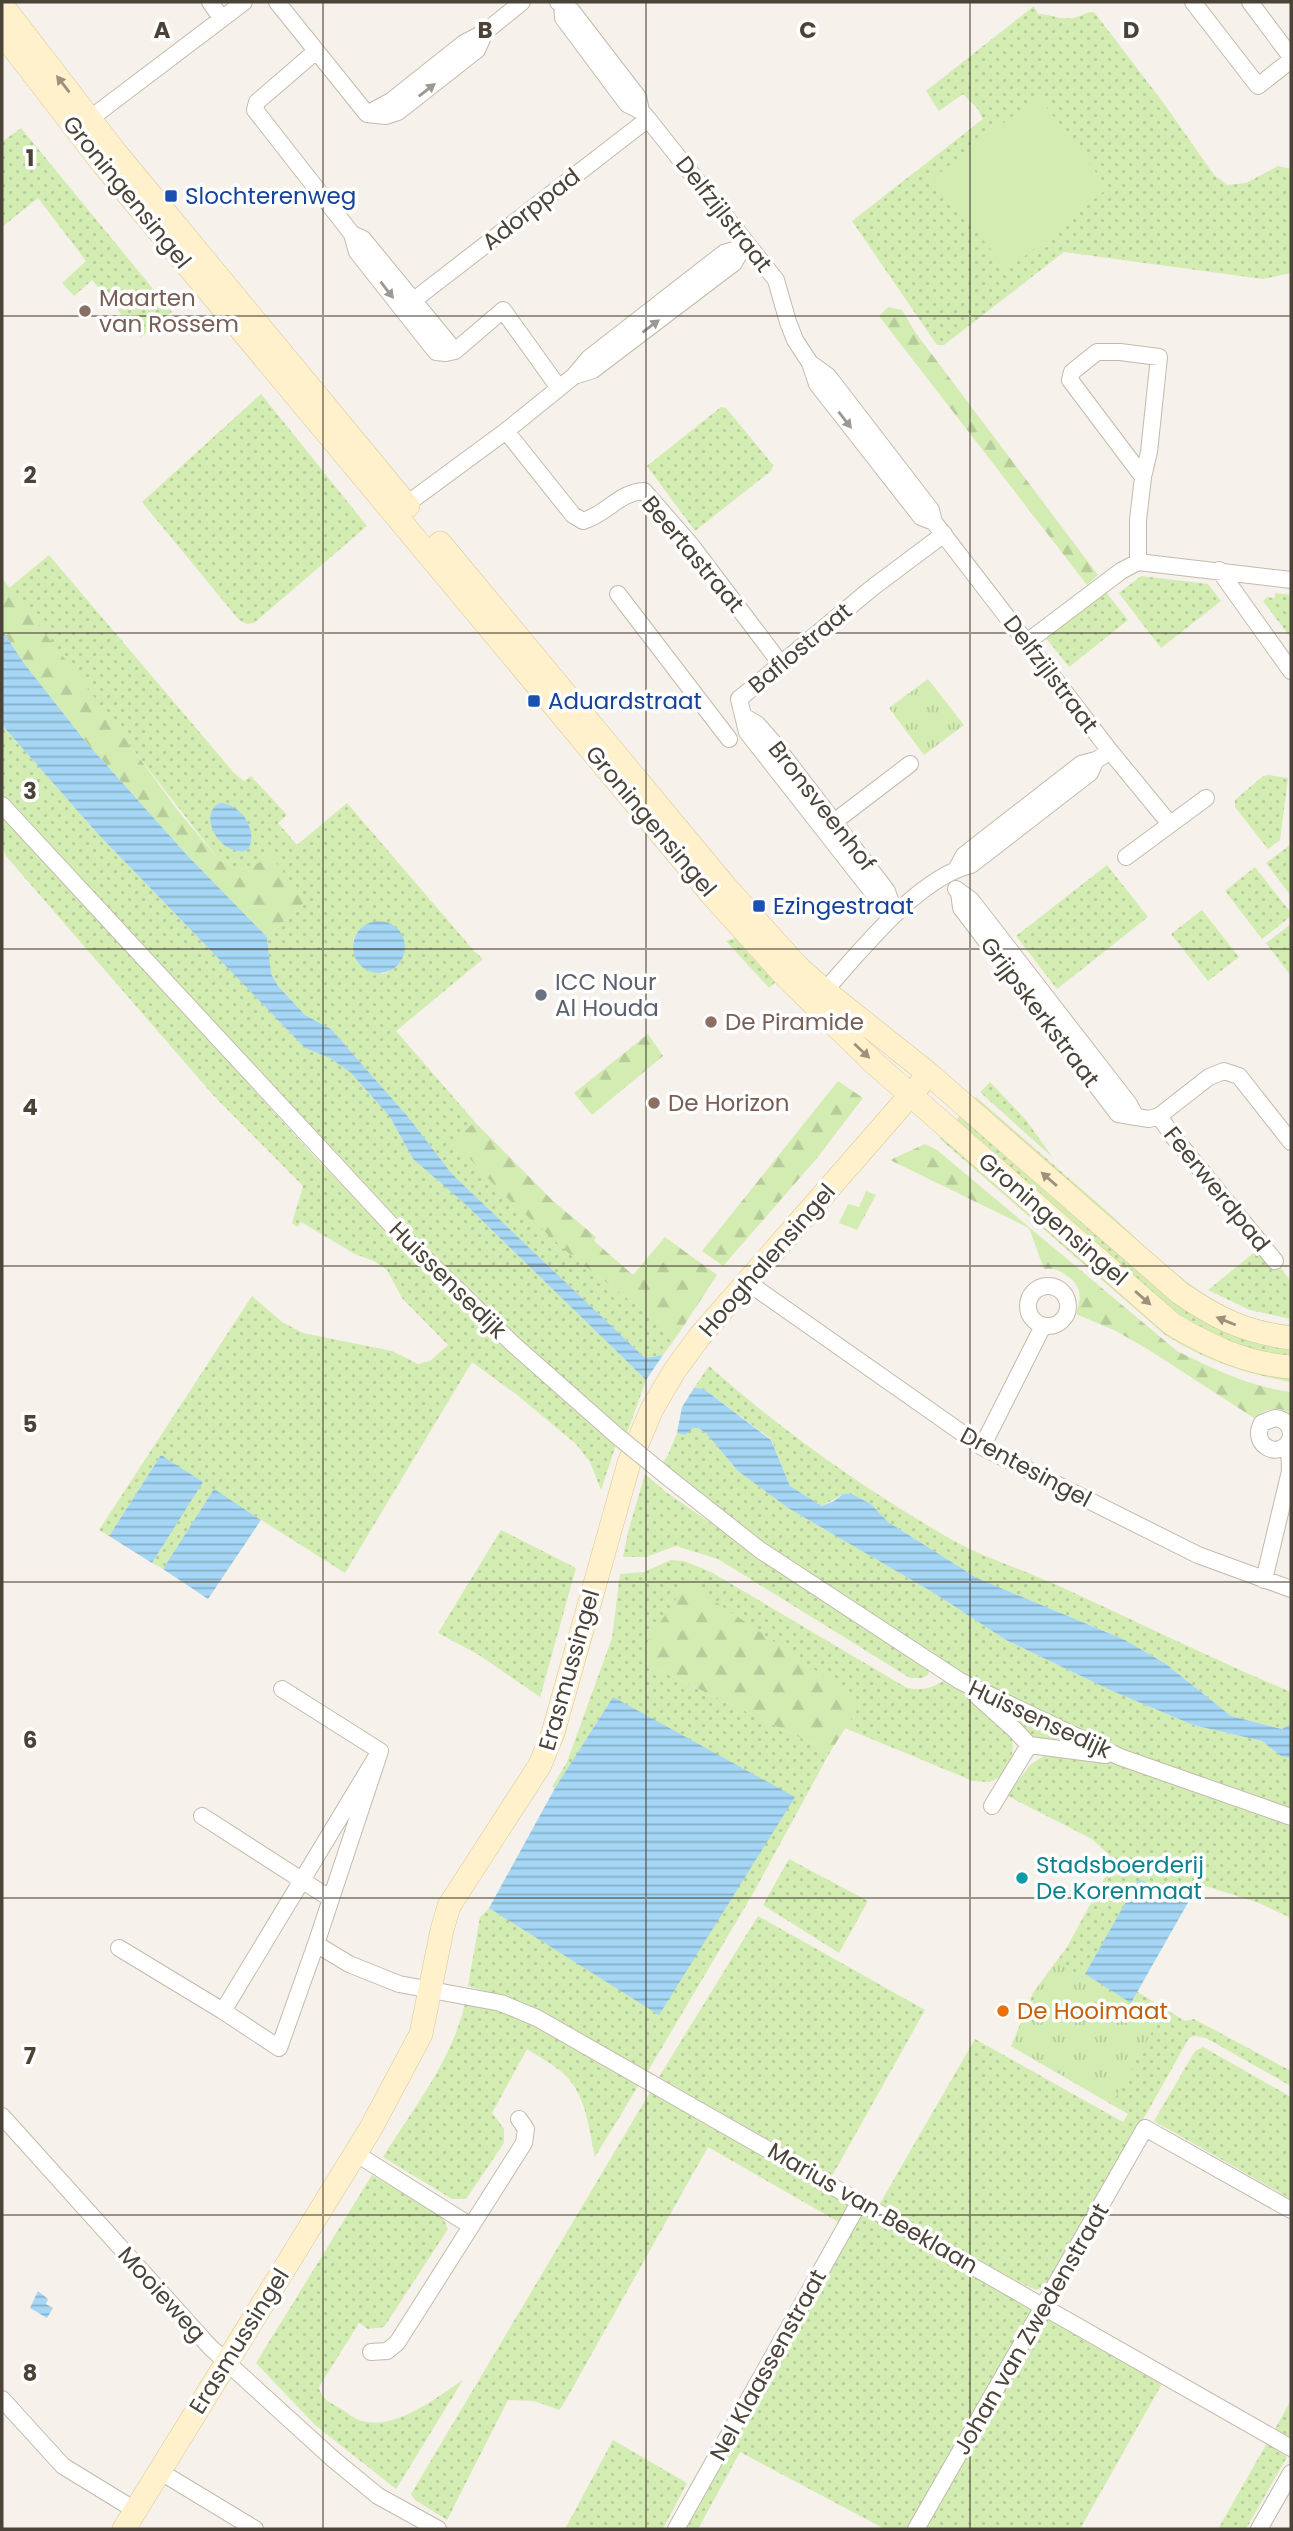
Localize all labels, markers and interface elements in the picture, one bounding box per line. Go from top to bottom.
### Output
text: A [154,14,171,46]
text: B [477,14,493,46]
text: C [799,14,817,46]
text: D [1123,14,1139,46]
one-way arrow [55,76,70,94]
one-way arrow [417,82,435,97]
street label: Groningensingel [55,109,199,275]
text: 1 [26,142,34,174]
street label: Delfzijlstraat [668,149,780,279]
street label: Adorppad [475,161,587,257]
place label: Slochterenweg [185,180,356,212]
marker: Slochterenweg [163,188,179,204]
one-way arrow [380,281,395,299]
place label: Maarten van Rossem [99,282,239,340]
marker: Maarten van Rossem [77,303,93,319]
one-way arrow [642,319,660,333]
one-way arrow [838,411,853,429]
text: 2 [23,459,37,491]
street label: Beertastraat [635,489,751,619]
street label: Baflostraat [741,595,859,701]
street label: Delfzijlstraat [996,609,1106,739]
place label: Aduardstraat [548,685,702,717]
marker: Aduardstraat [526,693,542,709]
street label: Bronsveenhof [761,734,883,878]
street label: Groningensingel [578,738,724,904]
text: 3 [23,775,37,807]
place label: Ezingestraat [773,890,914,922]
marker: Ezingestraat [751,898,767,914]
street label: Grijpskerkstraat [973,930,1107,1094]
place label: ICC Nour Al Houda [555,966,659,1024]
marker: ICC Nour Al Houda [533,987,549,1003]
place label: De Piramide [725,1006,864,1038]
marker: De Piramide [703,1014,719,1030]
one-way arrow [853,1043,870,1059]
place label: De Horizon [668,1087,789,1119]
text: 4 [22,1091,38,1123]
marker: De Horizon [646,1095,662,1111]
street label: Feerwerdpad [1157,1120,1277,1258]
street label: Groningensingel [971,1145,1135,1293]
one-way arrow [1040,1171,1058,1187]
street label: Hooghalensingel [691,1176,843,1344]
street label: Huissensedijk [382,1214,514,1346]
one-way arrow [1134,1290,1151,1306]
one-way arrow [1215,1315,1236,1326]
text: 5 [23,1408,37,1440]
street label: Drentesingel [955,1419,1097,1515]
street label: Erasmussingel [531,1586,607,1754]
street label: Huissensedijk [963,1672,1117,1766]
text: 6 [23,1724,37,1756]
place label: Stadsboerderij De Korenmaat [1036,1849,1204,1907]
marker: Stadsboerderij De Korenmaat [1014,1870,1030,1886]
place label: De Hooimaat [1017,1995,1168,2027]
marker: De Hooimaat [995,2003,1011,2019]
text: 7 [24,2040,36,2072]
street label: Marius van Beeklaan [762,2135,984,2281]
street label: Johan van Zwedenstraat [946,2197,1116,2461]
street label: Mooieweg [111,2240,213,2348]
street label: Erasmussingel [181,2262,297,2420]
street label: Nel Klaassenstraat [702,2264,834,2466]
text: 8 [23,2357,37,2389]

